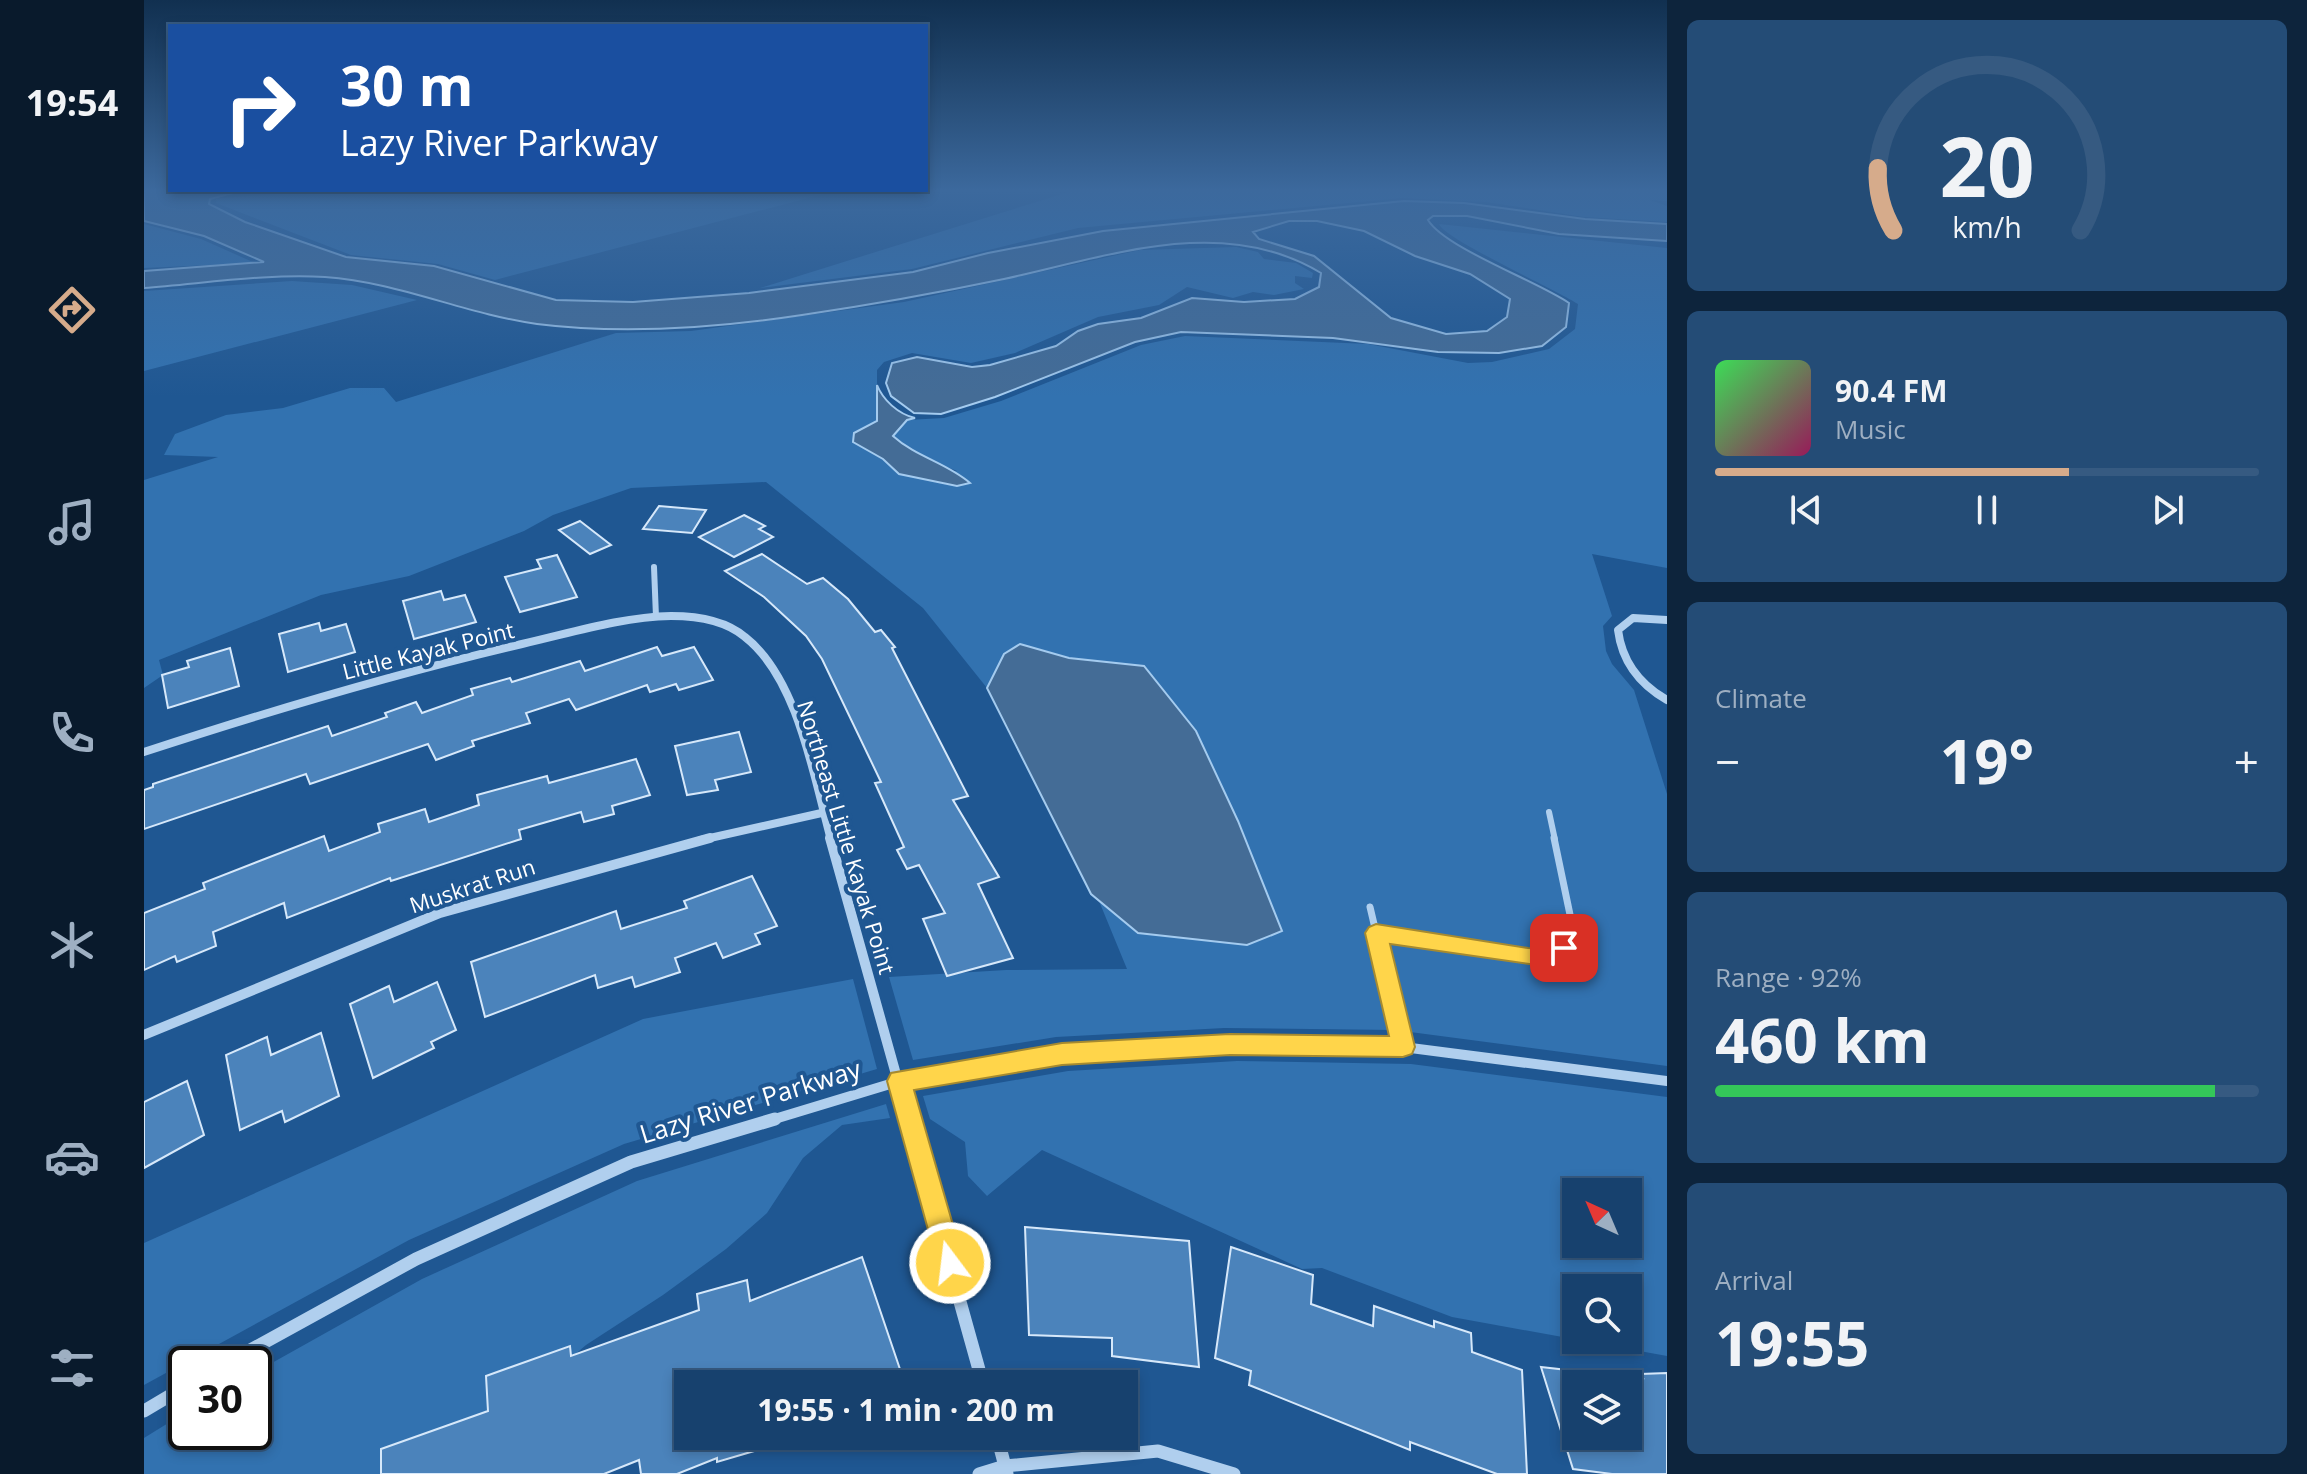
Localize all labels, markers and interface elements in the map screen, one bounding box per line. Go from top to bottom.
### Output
text: 30 m [340,46,474,122]
icon: right [208,56,312,160]
text: 19:54 [26,78,118,127]
text: 20 [1939,108,2035,221]
text: Lazy River Parkway [340,118,658,167]
text: km/h [1952,208,2022,247]
icon: directions [44,282,100,338]
text: 90.4 FM [1835,370,1948,411]
text: Music [1835,411,1906,447]
icon: previous [1784,488,1828,532]
icon: pause [1965,488,2009,532]
icon: next [2146,488,2190,532]
icon: music [44,494,100,550]
street label: Little Kayak Point [339,614,517,686]
text: Climate [1715,680,1807,716]
street label: Northeast Little Kayak Point [791,696,903,978]
icon: phone [44,705,100,761]
text: 19° [1940,720,2034,802]
text: − [1715,731,1740,791]
text: + [2234,731,2259,791]
street label: Muskrat Run [405,851,539,919]
pin [1530,914,1598,982]
icon: climate [44,917,100,973]
icon: arrive [1542,926,1586,970]
text: Range · 92% [1715,959,1862,995]
text: 460 km [1715,999,1930,1081]
street label: Lazy River Parkway [635,1050,866,1152]
icon: car [44,1129,100,1185]
north arrow [1562,1178,1642,1258]
map controls [1562,1178,1642,1450]
position arrow [908,1221,992,1305]
text: Arrival [1715,1262,1793,1298]
button: search [1562,1274,1642,1354]
text: 19:55 [1715,1302,1869,1384]
icon: filters [44,1340,100,1396]
speed limit sign: 30 [168,1346,272,1450]
button: layers [1562,1370,1642,1450]
text: 19:55 · 1 min · 200 m [757,1389,1055,1430]

